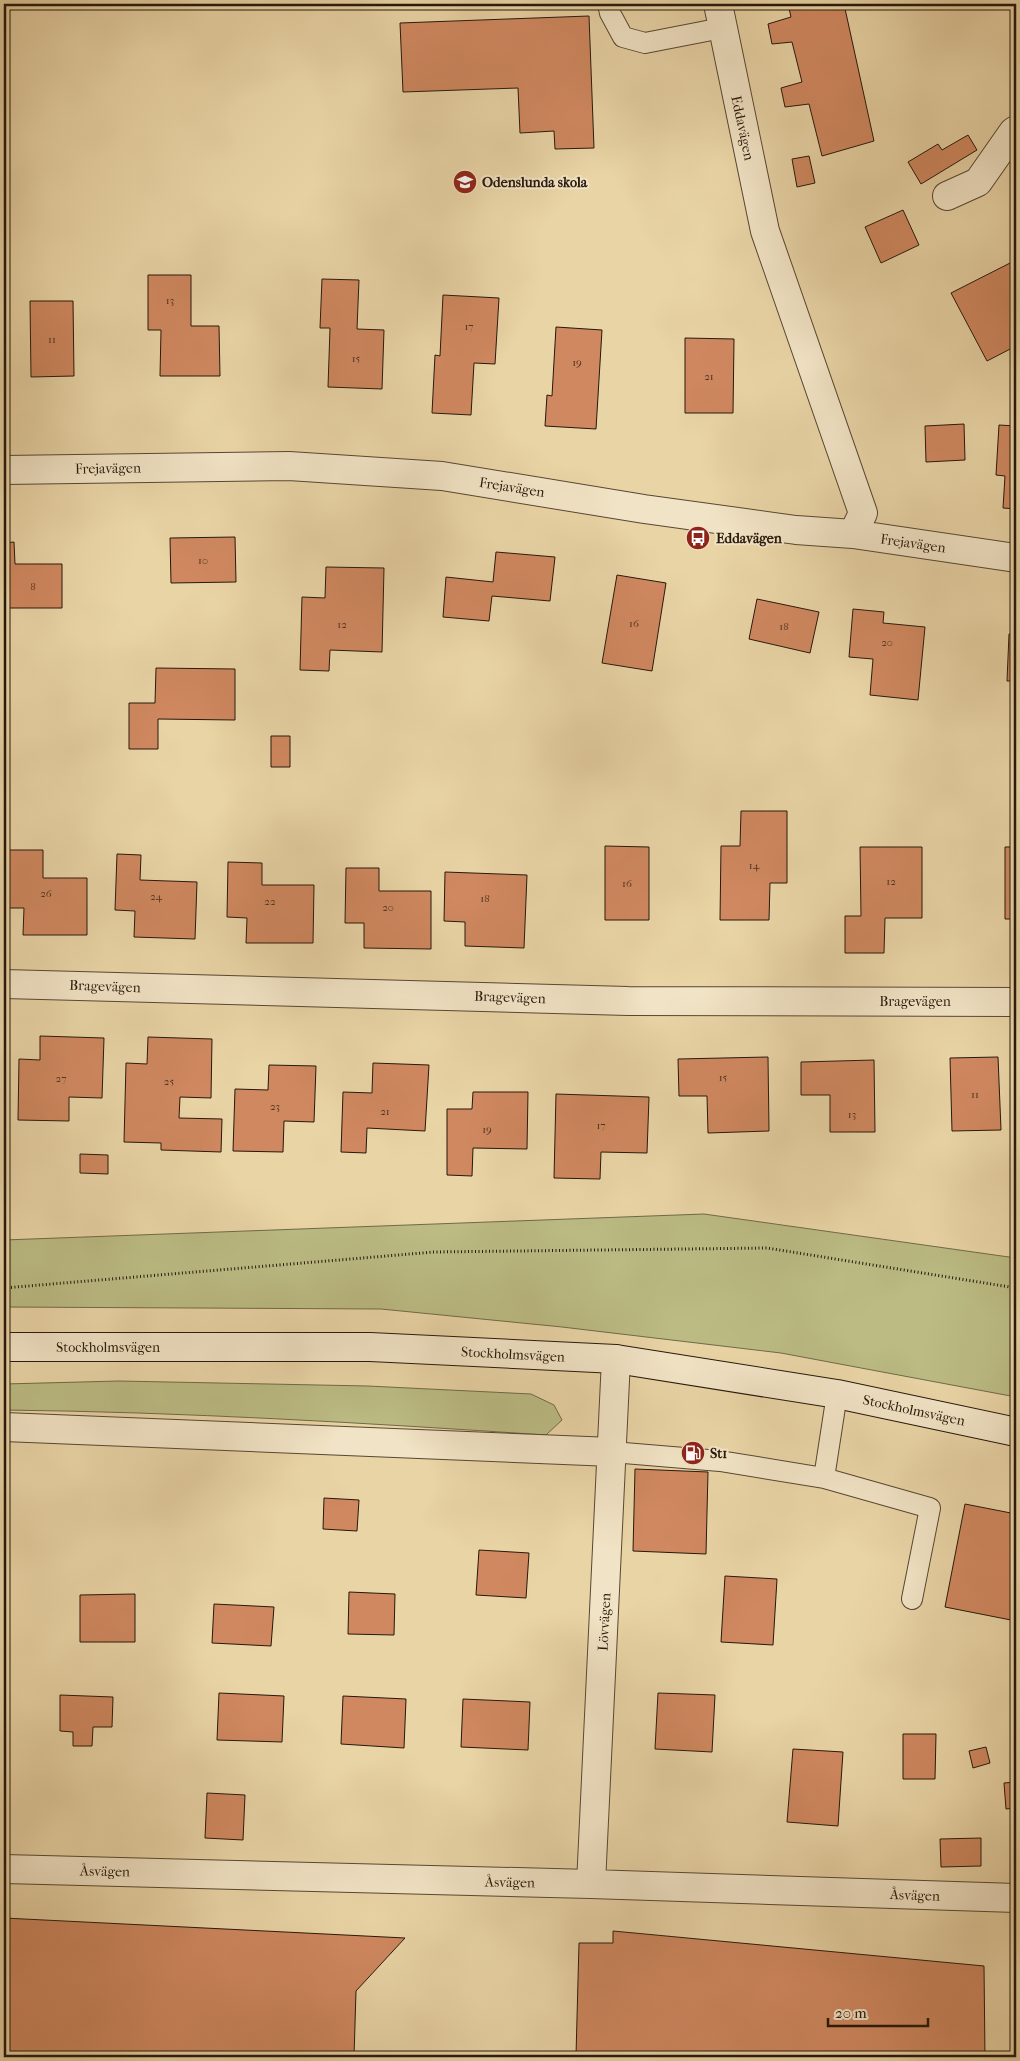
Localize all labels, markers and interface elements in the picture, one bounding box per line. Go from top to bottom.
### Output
street label: Eddavägen [727,94,758,162]
school or university icon: Odenslunda skola [452,169,478,195]
place label: Odenslunda skola [482,174,588,191]
house number: 13 [166,294,174,307]
house number: 17 [464,320,474,333]
house number: 11 [48,333,56,346]
house number: 15 [352,352,361,365]
house number: 19 [572,356,582,369]
house number: 21 [704,370,714,383]
street label: Frejavägen [75,459,141,478]
street label: Frejavägen [478,474,546,501]
bus stop icon: Eddavägen [685,525,711,551]
place label: Eddavägen [716,530,783,547]
street label: Frejavägen [879,530,947,557]
house number: 10 [198,554,208,567]
house number: 8 [30,580,36,593]
house number: 16 [629,617,639,630]
house number: 12 [337,618,347,631]
house number: 18 [779,620,789,633]
house number: 20 [881,636,893,649]
house number: 14 [749,859,760,872]
house number: 12 [886,875,896,888]
house number: 16 [622,877,632,890]
house number: 26 [40,887,52,900]
house number: 24 [150,890,163,903]
house number: 18 [480,892,490,905]
house number: 22 [264,895,276,908]
house number: 20 [382,901,394,914]
street label: Bragevägen [69,977,141,996]
street label: Bragevägen [474,988,546,1007]
street label: Bragevägen [879,993,951,1010]
house number: 15 [719,1071,728,1084]
house number: 27 [56,1072,66,1085]
house number: 25 [164,1075,174,1088]
house number: 11 [971,1088,979,1101]
house number: 23 [270,1100,280,1113]
house number: 21 [380,1105,390,1118]
house number: 13 [848,1108,856,1121]
house number: 17 [596,1119,606,1132]
house number: 19 [482,1123,492,1136]
street label: Stockholmsvägen [56,1339,160,1356]
street label: Stockholmsvägen [461,1343,565,1366]
street label: Stockholmsvägen [861,1391,967,1430]
fuel station icon: St1 [680,1440,706,1466]
place label: St1 [710,1445,727,1462]
street label: Lövvägen [594,1592,615,1652]
street label: Åsvägen [79,1862,130,1880]
street label: Åsvägen [484,1873,535,1891]
street label: Åsvägen [889,1885,940,1905]
scale bar [828,1996,928,2028]
text: 20 m [835,2004,867,2022]

